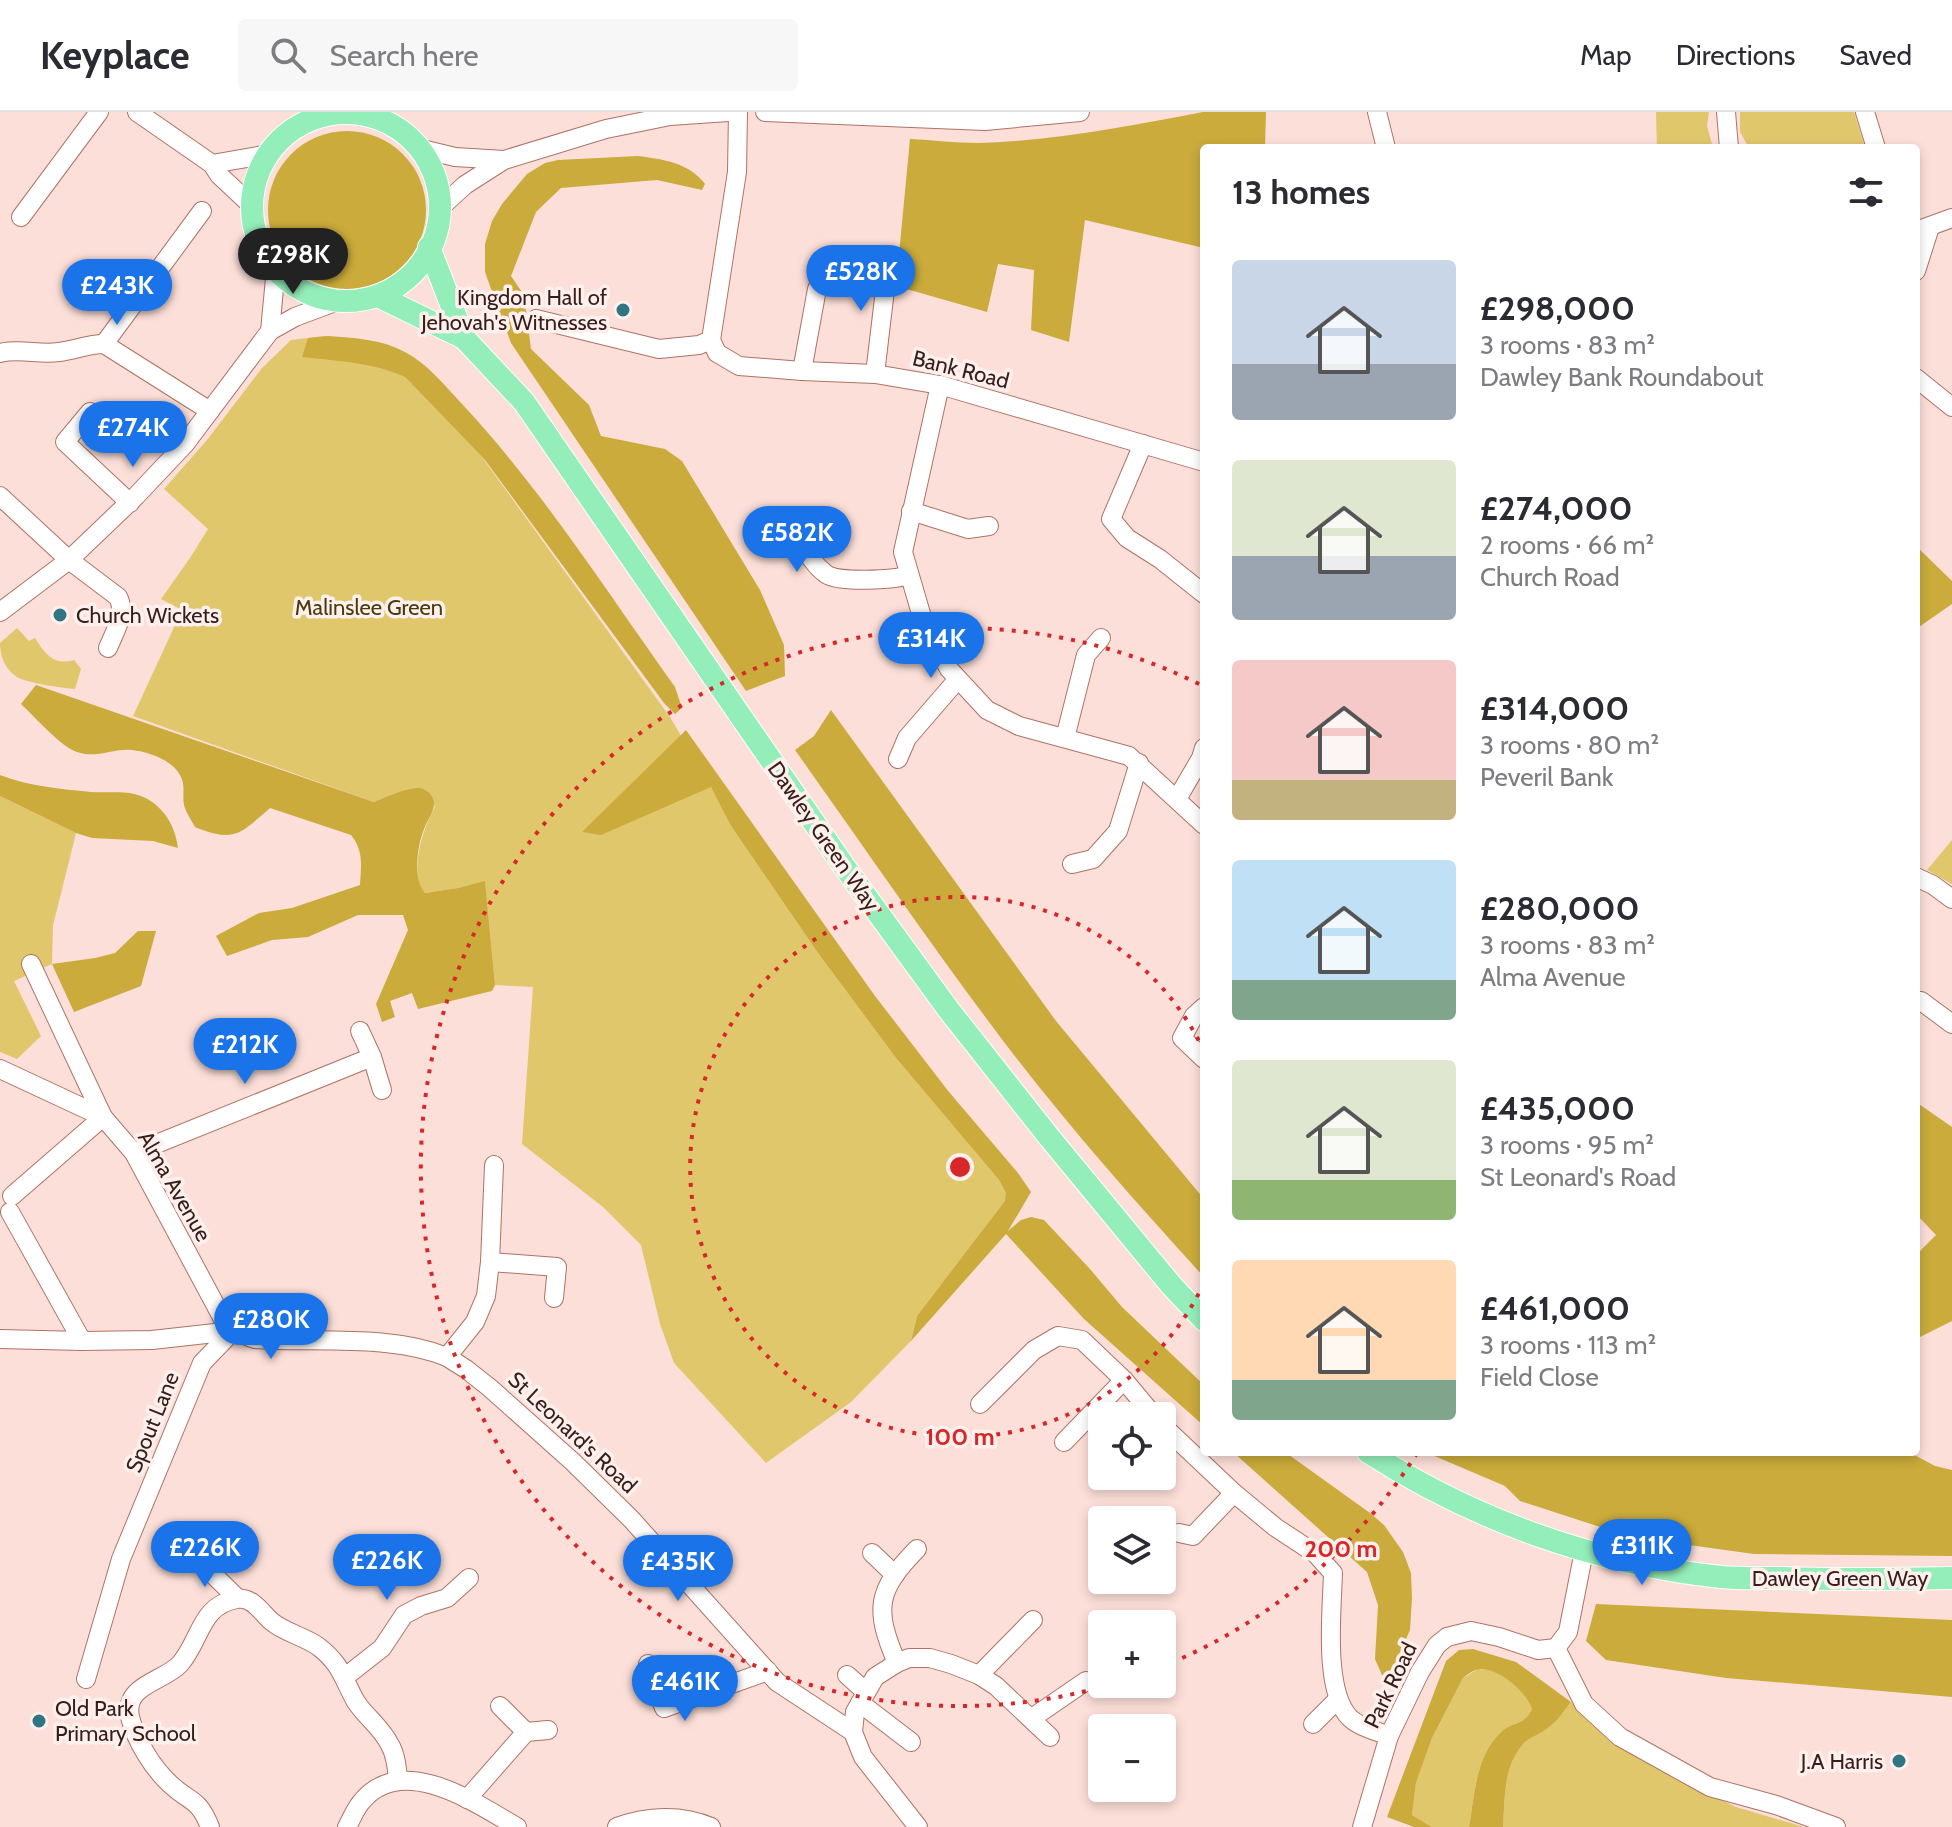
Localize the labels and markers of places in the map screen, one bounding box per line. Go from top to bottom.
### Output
pin: £298K [237,228,349,296]
pin: £528K [805,245,917,313]
pin: £243K [61,259,173,327]
place label: Kingdom Hall of Jehovah's Witnesses [420,284,607,336]
marker: Kingdom Hall of Jehovah's Witnesses [614,301,632,319]
pin: £274K [77,401,189,469]
pin: £582K [741,506,853,574]
place label: Church Wickets [76,602,219,629]
marker: Church Wickets [51,606,69,624]
pin: £314K [875,612,987,680]
pin: £212K [189,1018,301,1086]
centre of rings [946,1153,974,1181]
pin: £280K [215,1293,327,1361]
pin: £311K [1586,1519,1698,1587]
pin: £226K [149,1521,261,1589]
pin: £226K [331,1534,443,1602]
pin: £435K [622,1535,734,1603]
pin: £461K [629,1655,741,1723]
place label: Old Park Primary School [55,1695,197,1747]
marker: Old Park Primary School [30,1712,48,1730]
place label: J.A Harris [1800,1748,1883,1775]
marker: J.A Harris [1890,1752,1908,1770]

